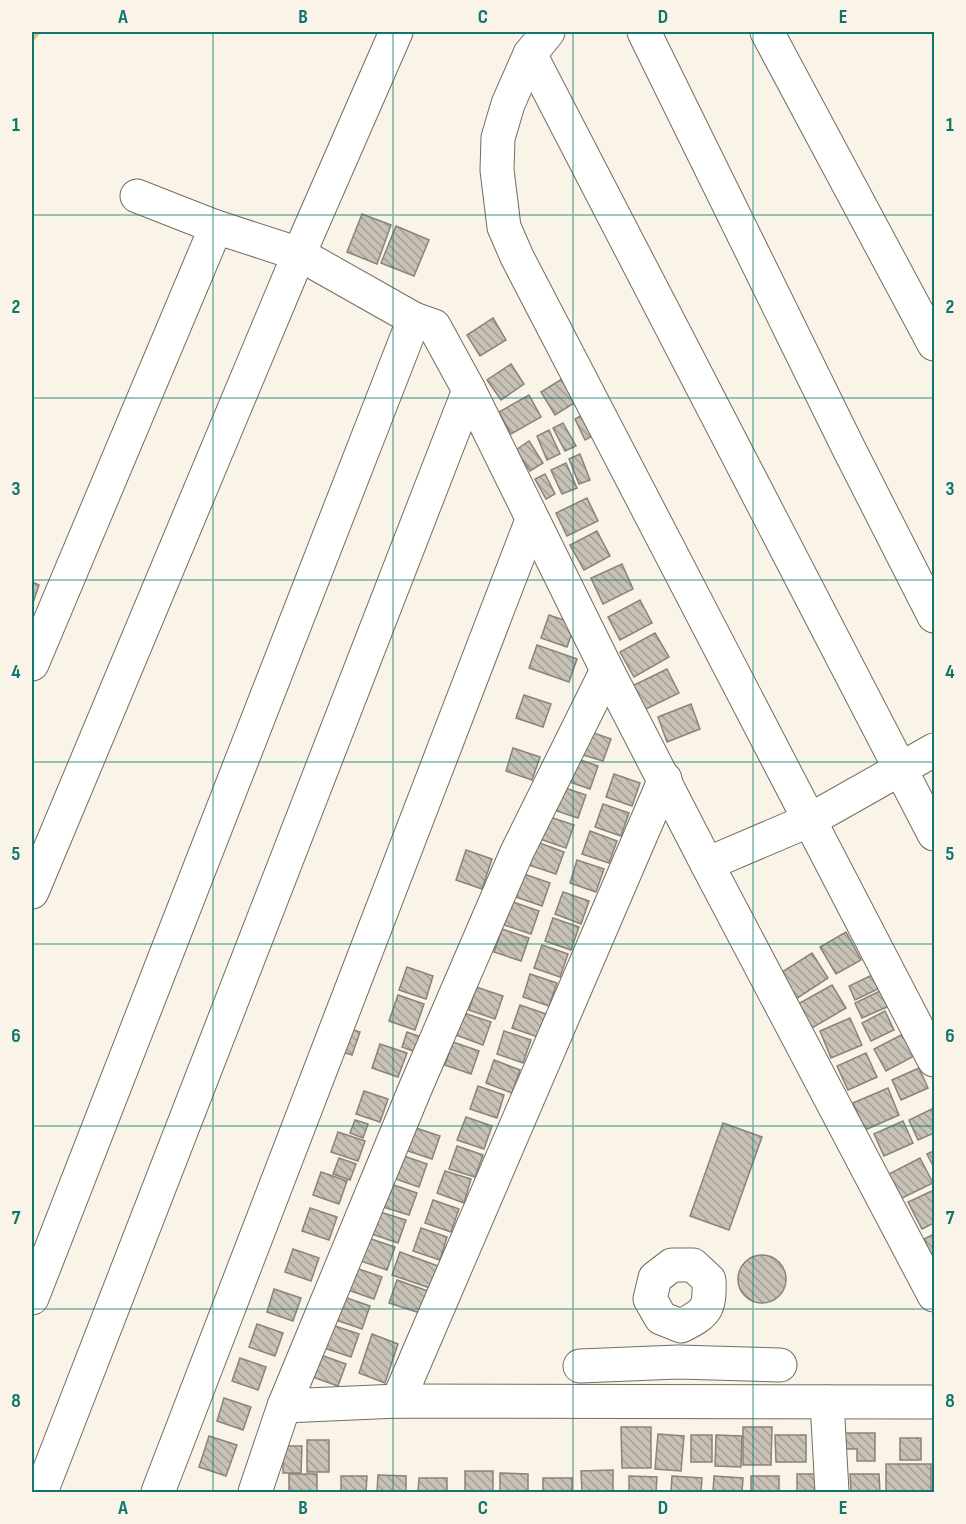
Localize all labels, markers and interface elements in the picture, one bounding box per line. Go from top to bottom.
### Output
text: A [117,5,128,29]
text: B [298,5,308,29]
text: C [478,5,488,29]
text: D [658,5,668,29]
text: E [839,5,847,29]
text: 1 [12,113,20,137]
text: 1 [946,113,954,137]
text: 2 [12,295,20,319]
text: 2 [946,295,954,319]
text: 3 [12,477,21,501]
text: 3 [946,477,955,501]
text: 4 [11,660,21,684]
text: 4 [945,660,955,684]
text: 5 [12,842,21,866]
text: 5 [946,842,955,866]
text: 6 [11,1024,21,1048]
text: 6 [945,1024,955,1048]
text: 7 [12,1206,21,1230]
text: 7 [946,1206,955,1230]
text: 8 [11,1389,21,1413]
text: 8 [945,1389,955,1413]
text: A [117,1496,128,1520]
text: B [298,1496,308,1520]
text: C [478,1496,488,1520]
text: D [658,1496,668,1520]
text: E [839,1496,847,1520]

